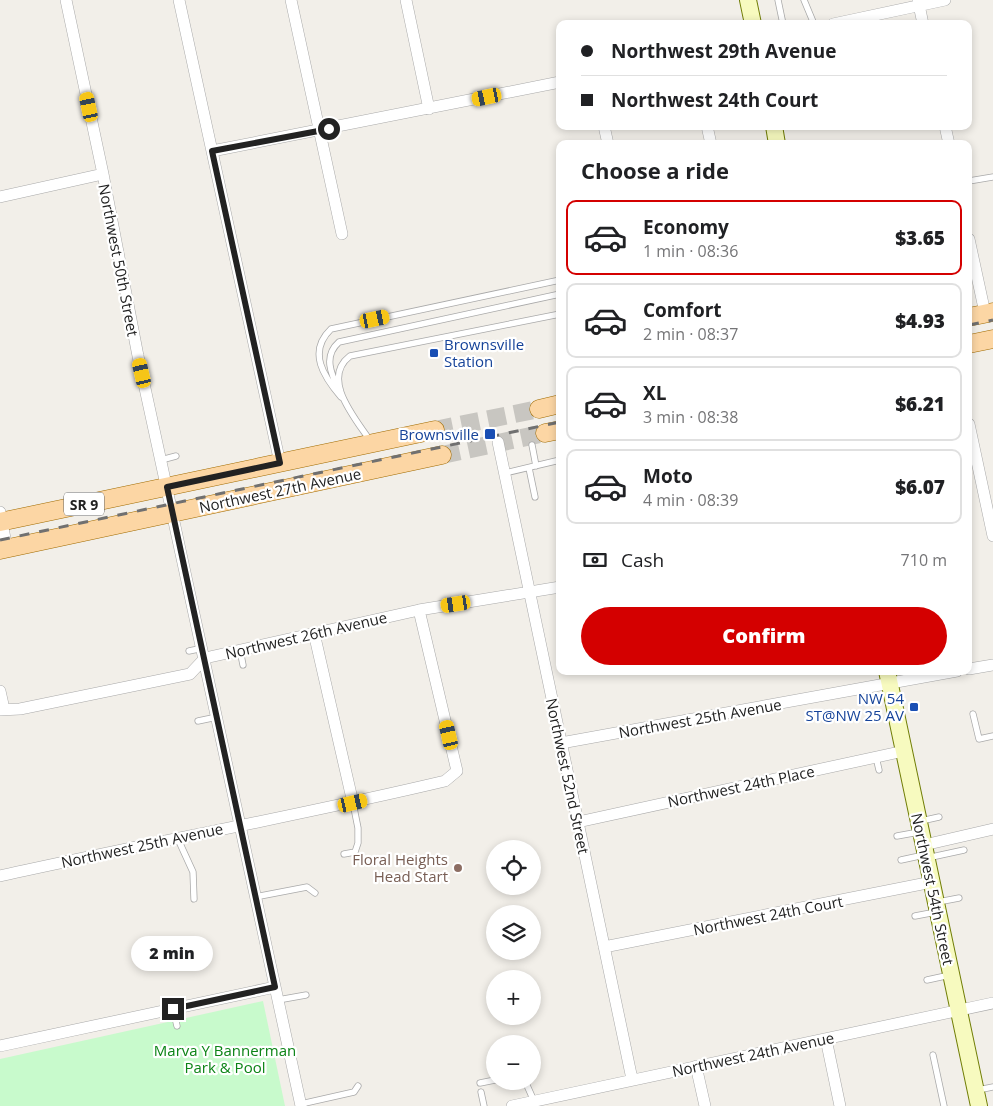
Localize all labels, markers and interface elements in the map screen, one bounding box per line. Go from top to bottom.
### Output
text: Northwest 29th Avenue [611,38,836,64]
car [470,87,503,107]
text: Northwest 24th Court [611,87,818,113]
car [78,91,99,123]
route start [318,118,340,140]
text: Choose a ride [581,155,729,185]
street label: Northwest 50th Street [94,182,144,338]
text: Economy [643,214,729,240]
icon: car [583,215,628,260]
text: $3.65 [895,225,945,251]
text: 1 min · 08:36 [643,240,738,262]
text: Comfort [643,297,722,323]
icon: car [583,298,628,343]
text: $4.93 [895,308,945,334]
car [358,309,391,329]
text: 2 min · 08:37 [643,323,738,345]
place label: Brownsville Station [444,334,524,371]
marker: Brownsville Station [428,347,440,359]
car [131,357,152,389]
text: XL [643,380,666,406]
icon: car [583,381,628,426]
text: $6.21 [895,391,945,417]
text: 3 min · 08:38 [643,406,738,428]
place label: Brownsville [399,424,479,444]
marker: Brownsville [483,427,497,441]
street label: Northwest 27th Avenue [197,463,363,517]
text: Moto [643,463,693,489]
icon: car [583,464,628,509]
text: $6.07 [895,474,945,500]
text: 4 min · 08:39 [643,489,738,511]
road number: SR 9 [64,492,104,516]
icon: cash [581,546,609,574]
text: Cash [621,547,664,573]
text: 710 m [901,549,947,571]
car [440,594,471,614]
street label: Northwest 26th Avenue [223,607,389,663]
button: Confirm [581,607,947,665]
place label: NW 54 ST@NW 25 AV [806,688,904,725]
street label: Northwest 25th Avenue [617,694,783,742]
street label: Northwest 52nd Street [542,696,594,856]
marker: NW 54 ST@NW 25 AV [908,701,920,713]
car [438,719,459,751]
street label: Northwest 24th Place [666,761,816,811]
car [336,792,369,814]
street label: Northwest 54th Street [907,811,959,967]
street label: Northwest 25th Avenue [59,818,225,872]
map controls [486,840,541,1090]
button: locate [486,840,541,895]
place label: Floral Heights Head Start [352,849,448,886]
marker: Floral Heights Head Start [452,862,464,874]
street label: Northwest 24th Court [691,891,845,939]
button: layers [486,905,541,960]
callout: 2 min [132,936,214,972]
text: 2 min [149,942,195,964]
button: + [486,970,541,1025]
route end [162,998,184,1020]
street label: Northwest 24th Avenue [670,1027,836,1081]
button: − [486,1035,541,1090]
park label: Marva Y Bannerman Park & Pool [154,1040,296,1077]

